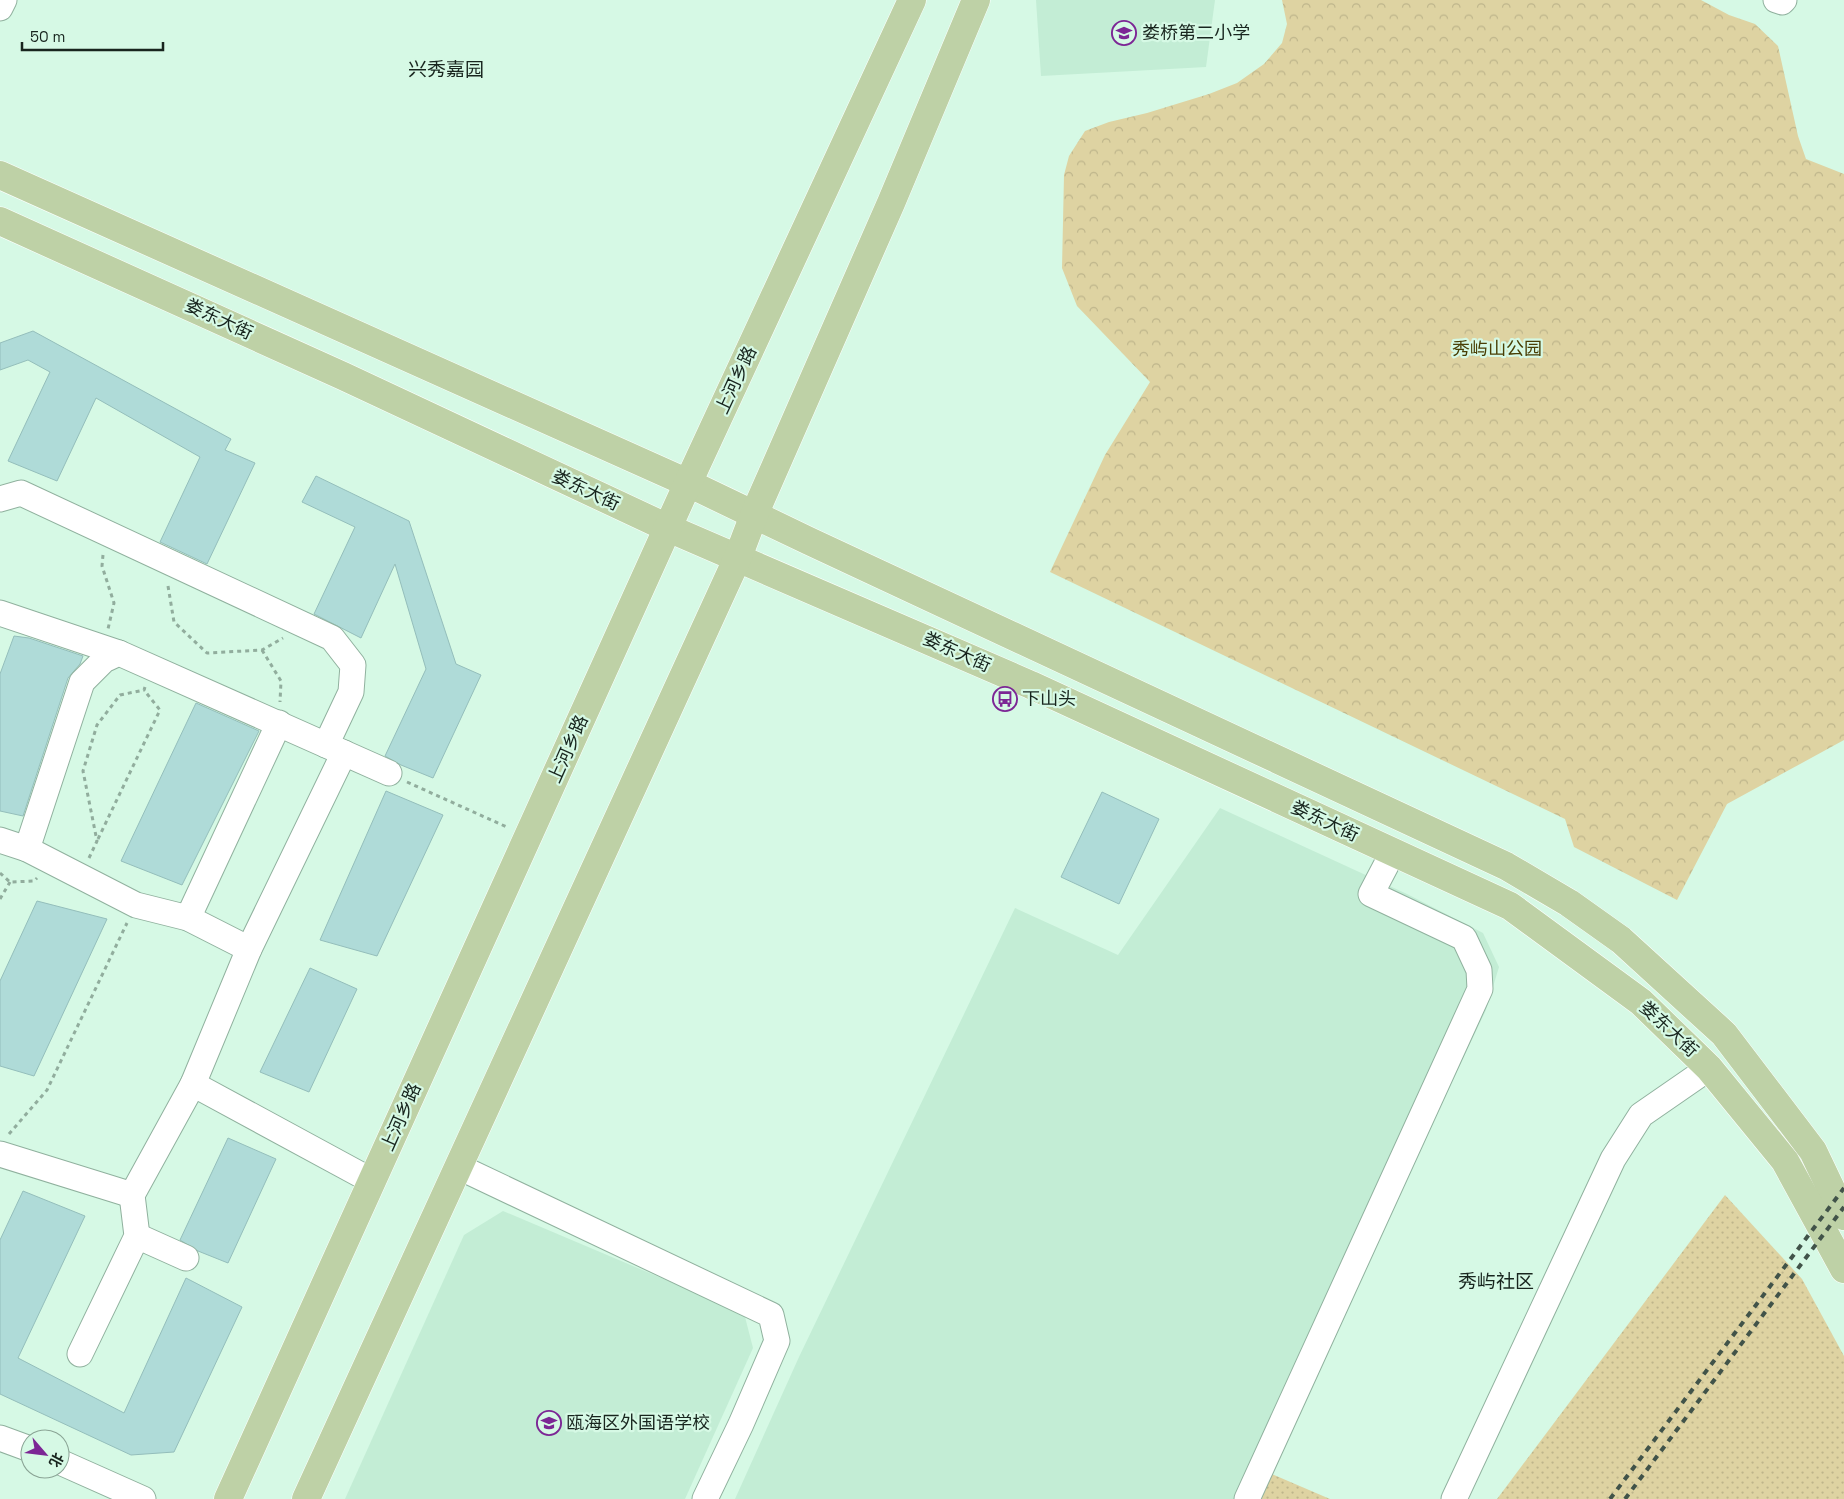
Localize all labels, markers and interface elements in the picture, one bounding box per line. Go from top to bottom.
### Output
scale bar [22,20,164,52]
school or university icon: 娄桥第二小学 [1111,20,1137,46]
place label: 娄桥第二小学 [1142,21,1250,44]
text: 50 m [30,27,65,46]
district label: 兴秀嘉园 [408,57,484,82]
street label: 娄东大街 [182,293,257,344]
park label: 秀屿山公园 [1452,337,1542,360]
street label: 上河乡路 [710,342,761,417]
street label: 娄东大街 [549,464,624,515]
street label: 娄东大街 [920,626,995,677]
bus stop icon: 下山头 [992,686,1018,712]
place label: 下山头 [1022,687,1076,710]
street label: 上河乡路 [542,711,593,786]
street label: 娄东大街 [1288,795,1363,846]
street label: 娄东大街 [1635,996,1704,1062]
street label: 上河乡路 [375,1079,426,1154]
district label: 秀屿社区 [1458,1269,1534,1294]
school or university icon: 瓯海区外国语学校 [536,1410,562,1436]
place label: 瓯海区外国语学校 [566,1411,710,1434]
north arrow [20,1429,70,1479]
text: 北 [45,1450,68,1471]

